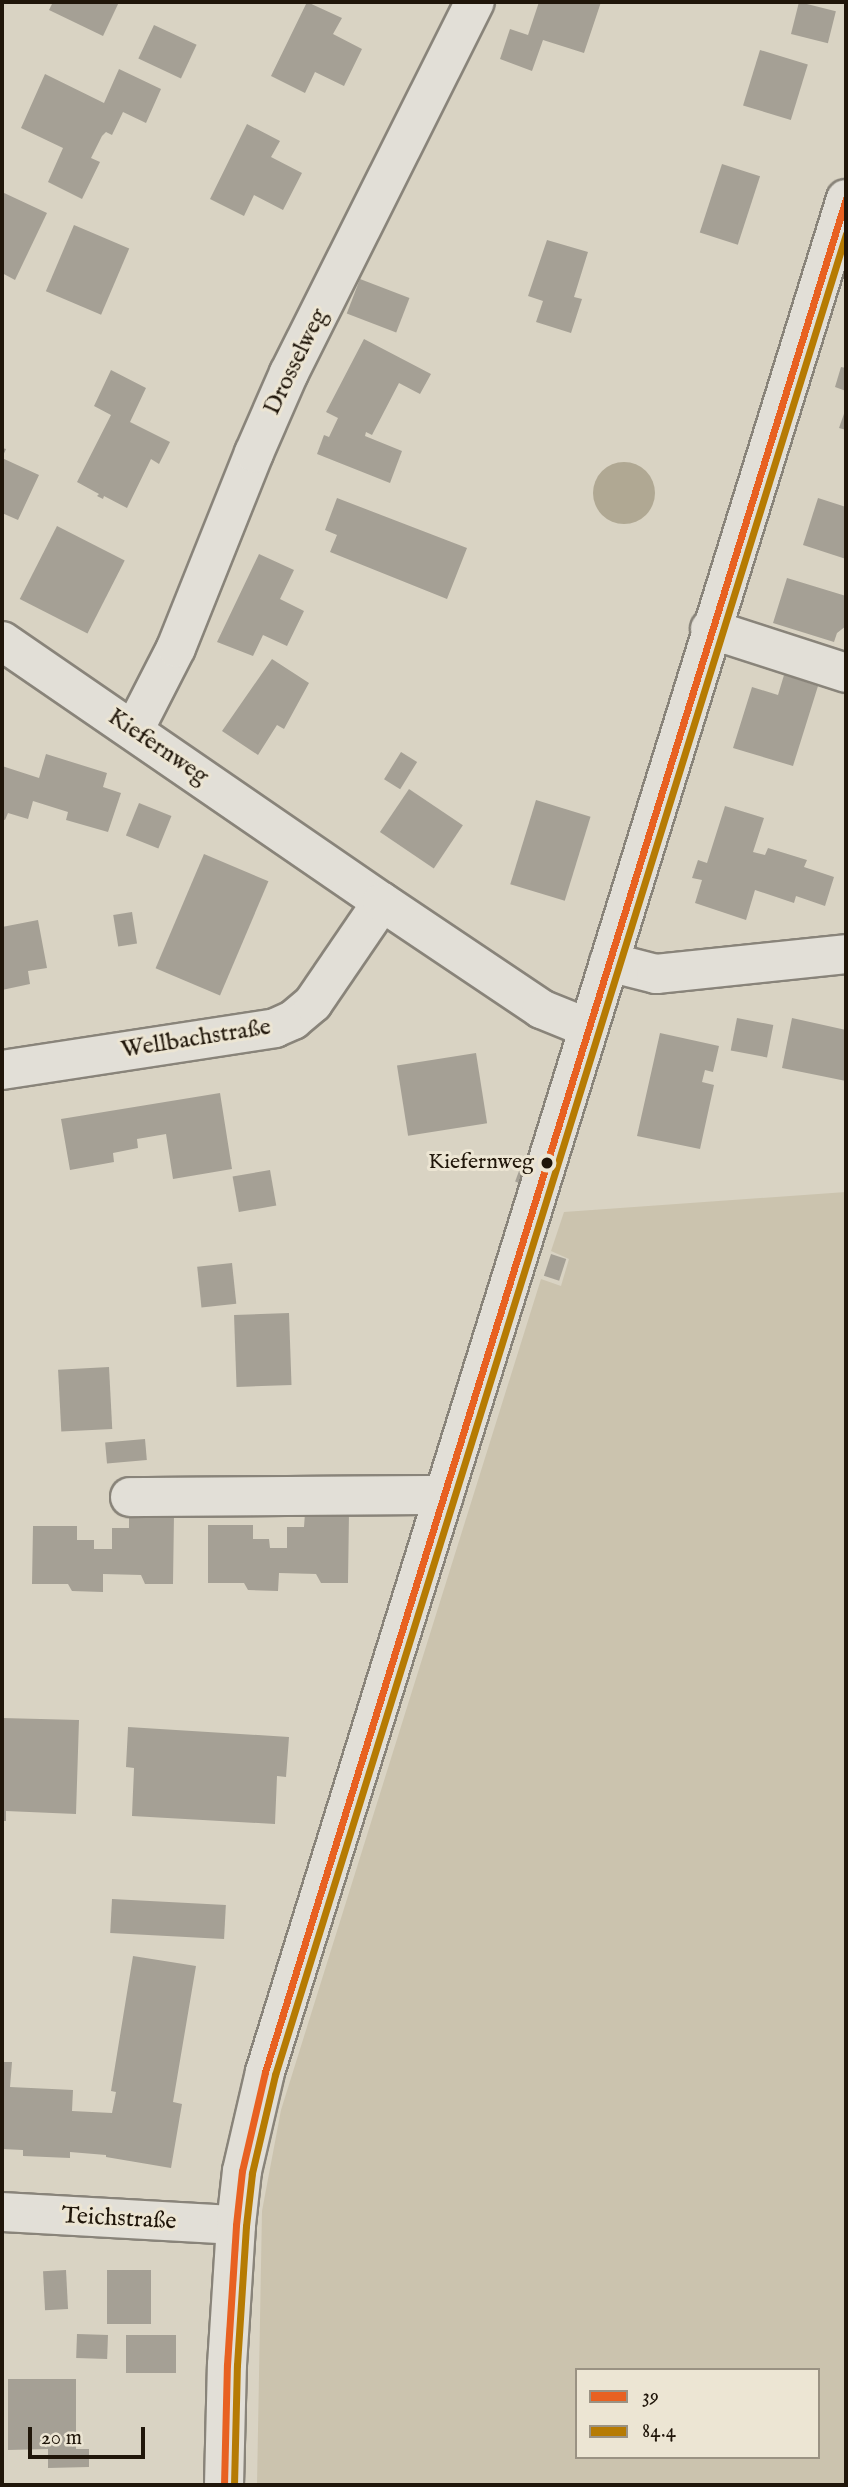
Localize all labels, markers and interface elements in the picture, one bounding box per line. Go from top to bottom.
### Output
street label: Drosselweg [258,304,334,420]
street label: Kiefernweg [102,703,214,791]
street label: Wellbachstraße [119,1013,273,1065]
place label: Kiefernweg [428,1150,534,1176]
marker: Kiefernweg [540,1156,554,1170]
street label: Teichstraße [61,2202,177,2236]
legend [575,2368,820,2459]
text: 39 [642,2383,659,2410]
scale bar [32,2414,149,2458]
text: 84.4 [642,2418,676,2445]
text: 20 m [41,2425,82,2452]

